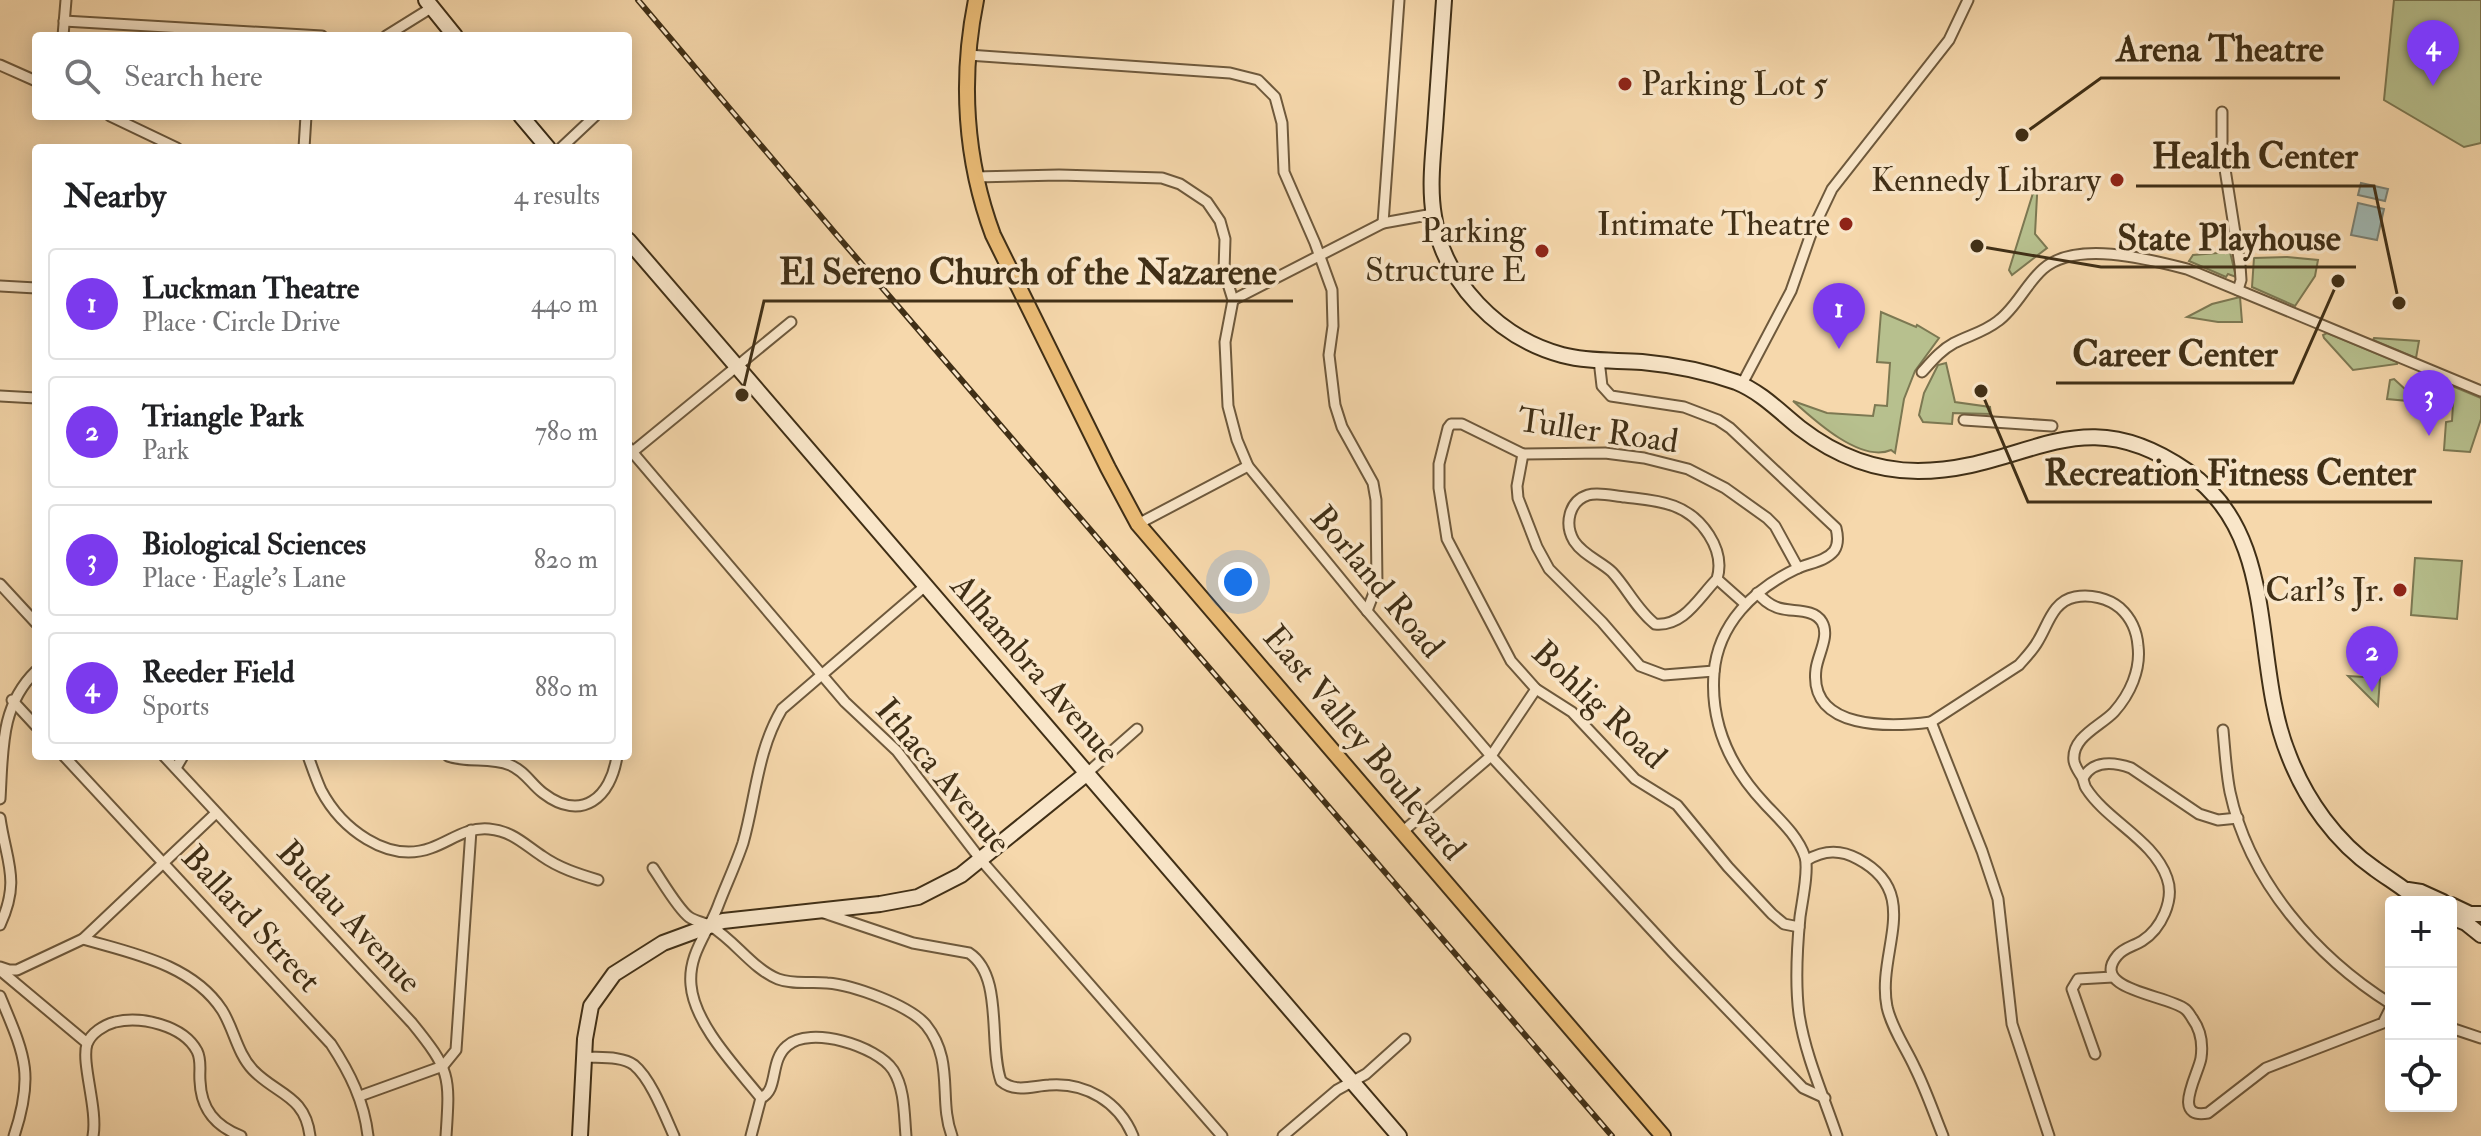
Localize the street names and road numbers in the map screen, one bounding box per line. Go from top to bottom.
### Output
street label: Tuller Road [1515,398,1681,464]
street label: Borland Road [1301,497,1453,667]
street label: Alhambra Avenue [940,565,1129,773]
street label: East Valley Boulevard [1253,617,1475,870]
street label: Bohlig Road [1523,632,1676,779]
street label: Ithaca Avenue [866,690,1020,862]
street label: Budau Avenue [267,831,431,1003]
street label: Ballard Street [172,836,330,1002]

